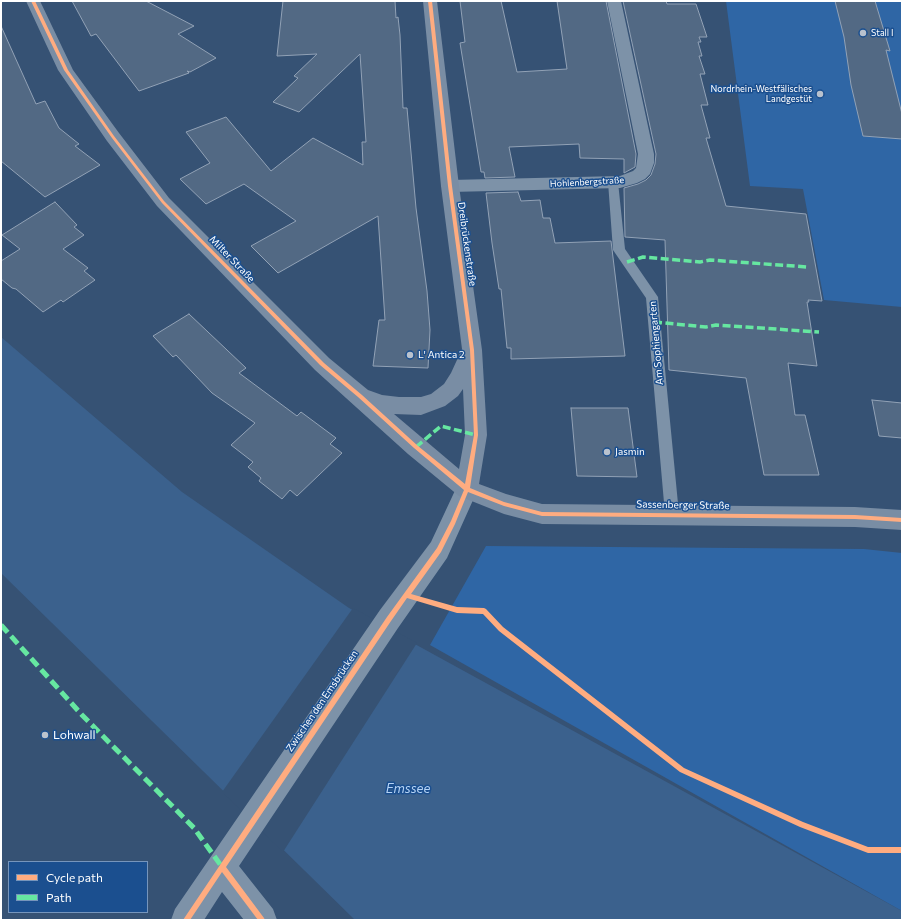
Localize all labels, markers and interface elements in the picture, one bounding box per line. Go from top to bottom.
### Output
marker: Stall I [858,28,868,38]
place label: Stall I [871,28,893,38]
place label: Nordrhein-Westfälisches Landgestüt [711,84,812,105]
marker: Nordrhein-Westfälisches Landgestüt [815,89,825,99]
street label: Hohlenbergstraße [550,175,624,189]
street label: Dreibrückenstraße [455,201,479,287]
street label: Milter Straße [207,233,257,285]
street label: Am Sophiengarten [646,301,666,385]
place label: L' Antica 2 [418,349,465,361]
marker: L' Antica 2 [405,350,415,360]
place label: Jasmin [615,446,645,458]
marker: Jasmin [602,447,612,457]
street label: Sassenberger Straße [636,498,730,512]
street label: Zwischen den Emsbrücken [284,648,360,754]
place label: Lohwall [53,728,96,742]
marker: Lohwall [40,730,50,740]
water label: Emssee [386,781,430,797]
legend [8,861,148,913]
text: Cycle path [46,870,103,884]
text: Path [46,890,72,904]

